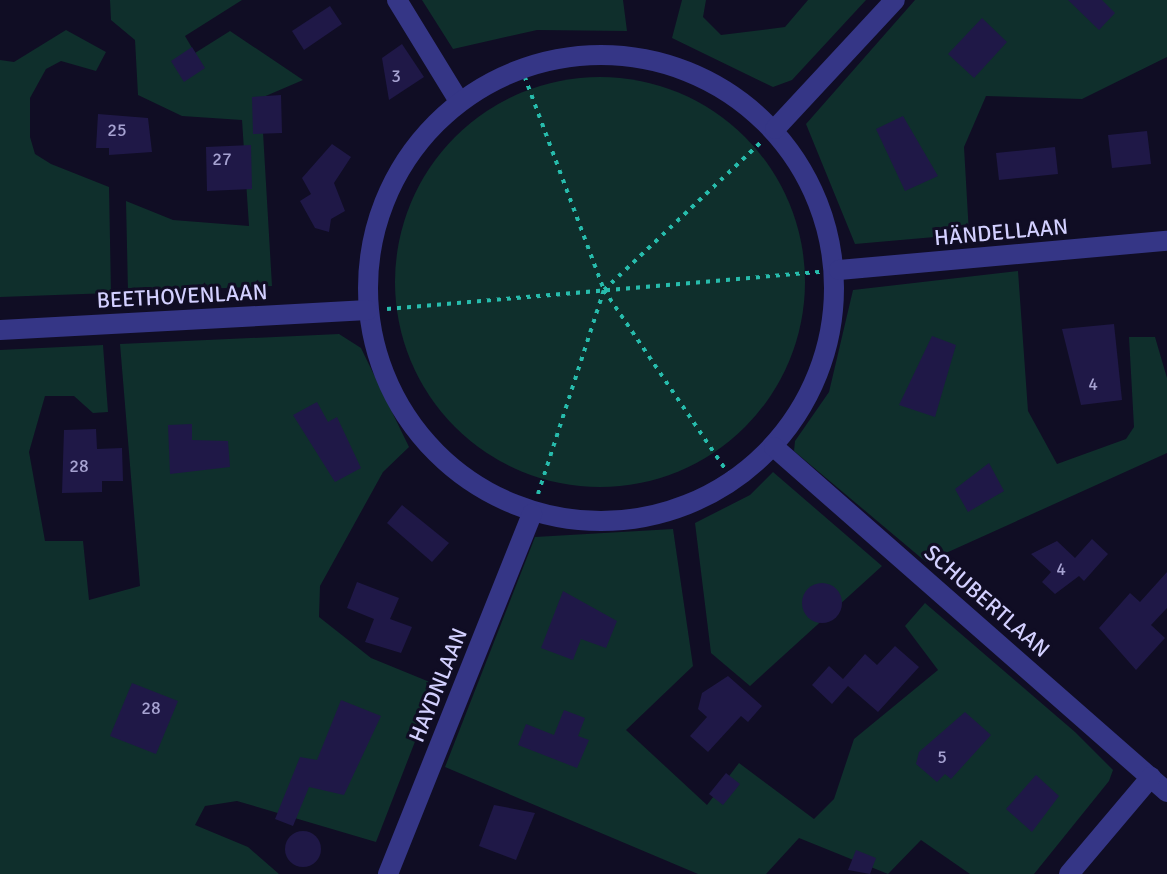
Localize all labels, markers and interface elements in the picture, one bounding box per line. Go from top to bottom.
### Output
house number: 3 [391,65,401,87]
house number: 25 [107,119,127,141]
house number: 27 [212,148,232,170]
street label: HÄNDELLAAN [933,213,1069,251]
street label: BEETHOVENLAAN [96,278,268,314]
house number: 4 [1088,373,1098,395]
house number: 28 [69,455,89,477]
street label: SCHUBERTLAAN [919,539,1055,663]
house number: 4 [1056,558,1066,580]
street label: HAYDNLAAN [403,624,473,746]
house number: 28 [141,697,161,719]
house number: 5 [937,746,947,768]

